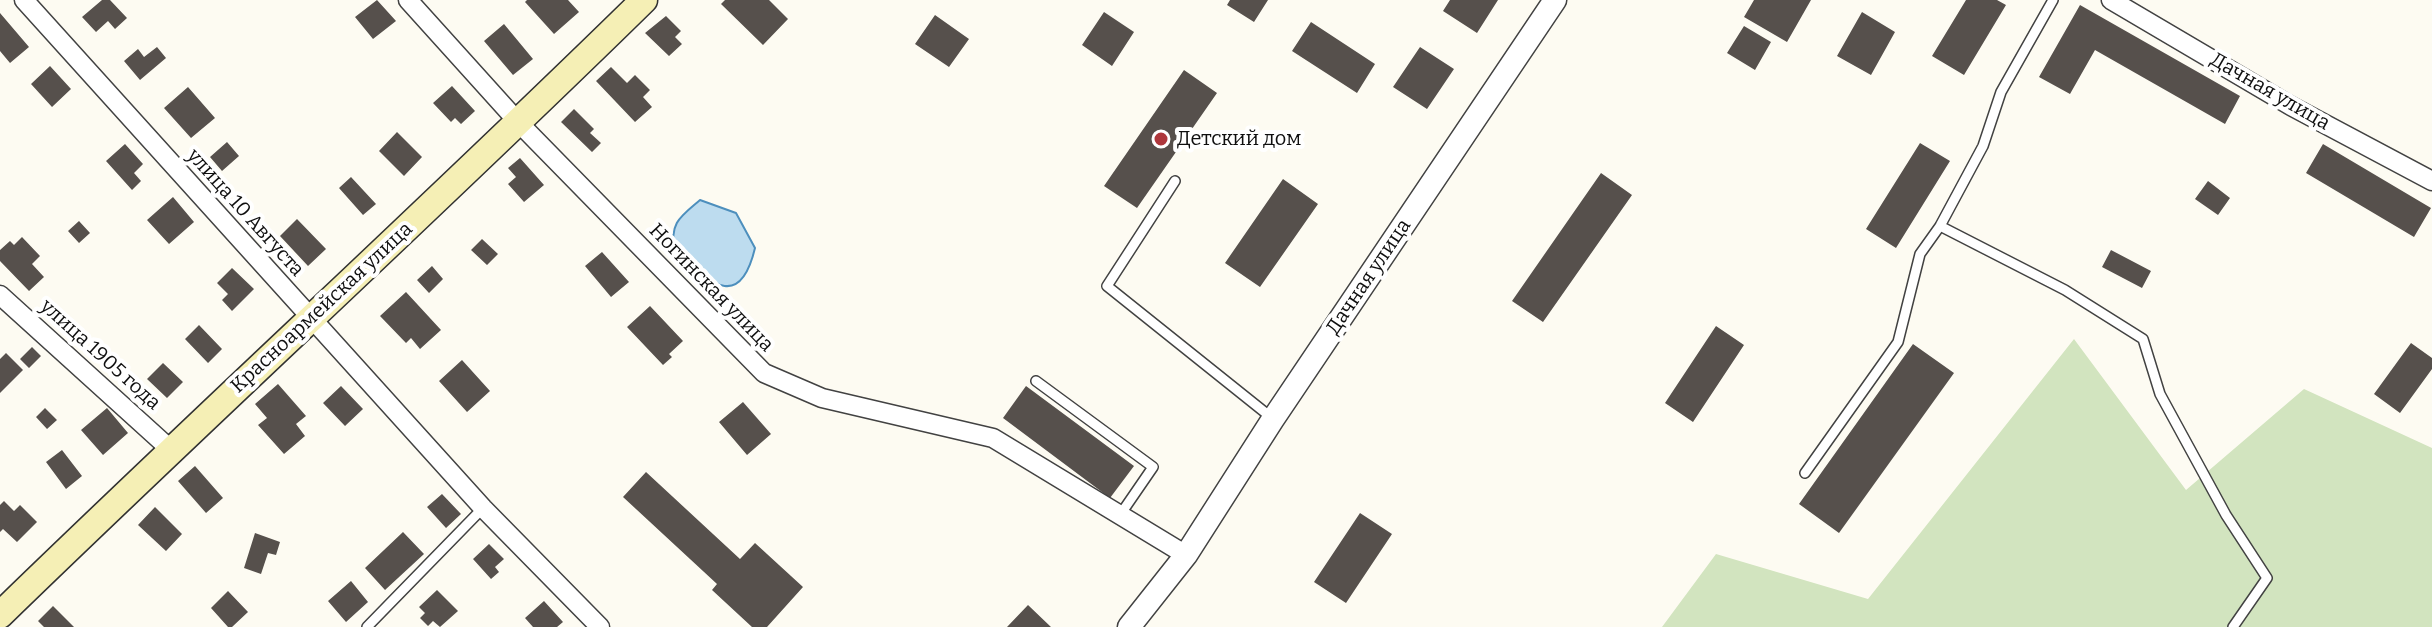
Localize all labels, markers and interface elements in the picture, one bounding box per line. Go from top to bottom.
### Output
street label: Дачная улица [2206,48,2334,136]
place label: Детский дом [1177,127,1301,151]
marker: Детский дом [1152,130,1170,148]
street label: улица 10 Августа [181,144,309,282]
street label: Дачная улица [1322,215,1416,339]
street label: Красноармейская улица [226,217,418,399]
street label: Ногинская улица [644,219,778,357]
street label: улица 1905 года [35,295,165,415]

